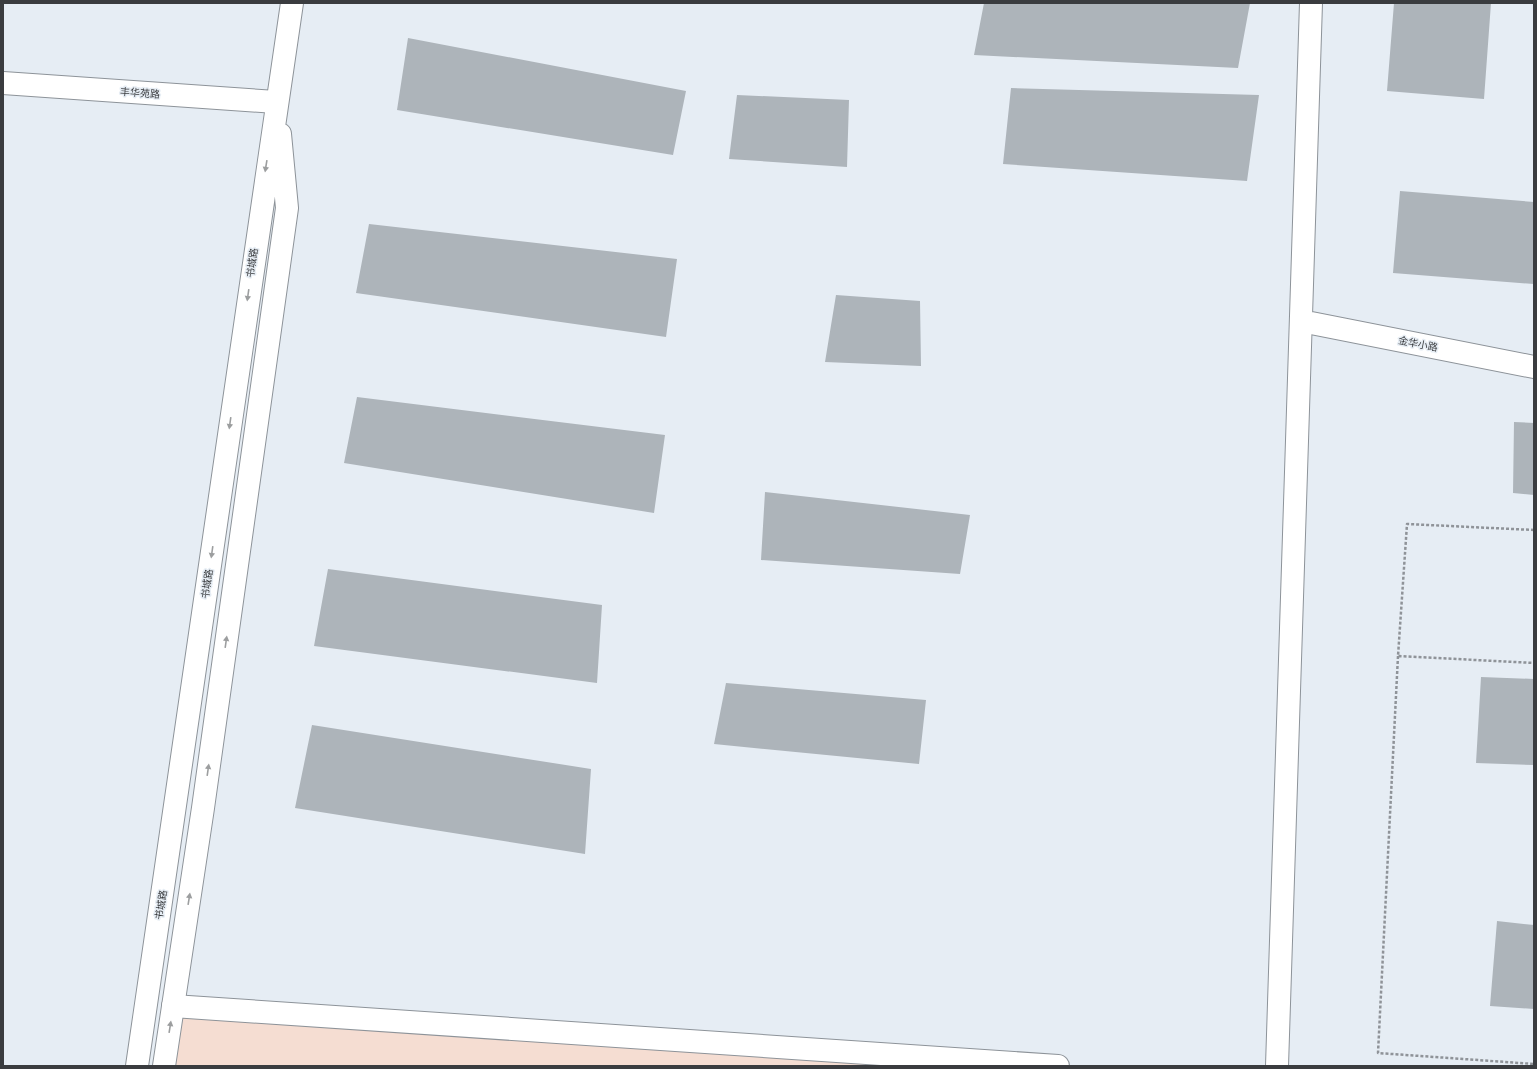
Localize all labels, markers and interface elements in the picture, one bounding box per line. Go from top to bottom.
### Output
street label: 丰华苑路 [120,85,160,101]
one-way arrow [263,160,269,172]
street label: 书城路 [243,247,261,279]
one-way arrow [245,289,251,301]
street label: 金华小路 [1397,334,1439,354]
one-way arrow [227,417,233,430]
one-way arrow [209,546,215,558]
street label: 书城路 [198,568,216,600]
one-way arrow [223,636,229,648]
one-way arrow [205,764,211,776]
street label: 书城路 [152,889,170,921]
one-way arrow [186,893,192,905]
one-way arrow [167,1021,173,1034]

